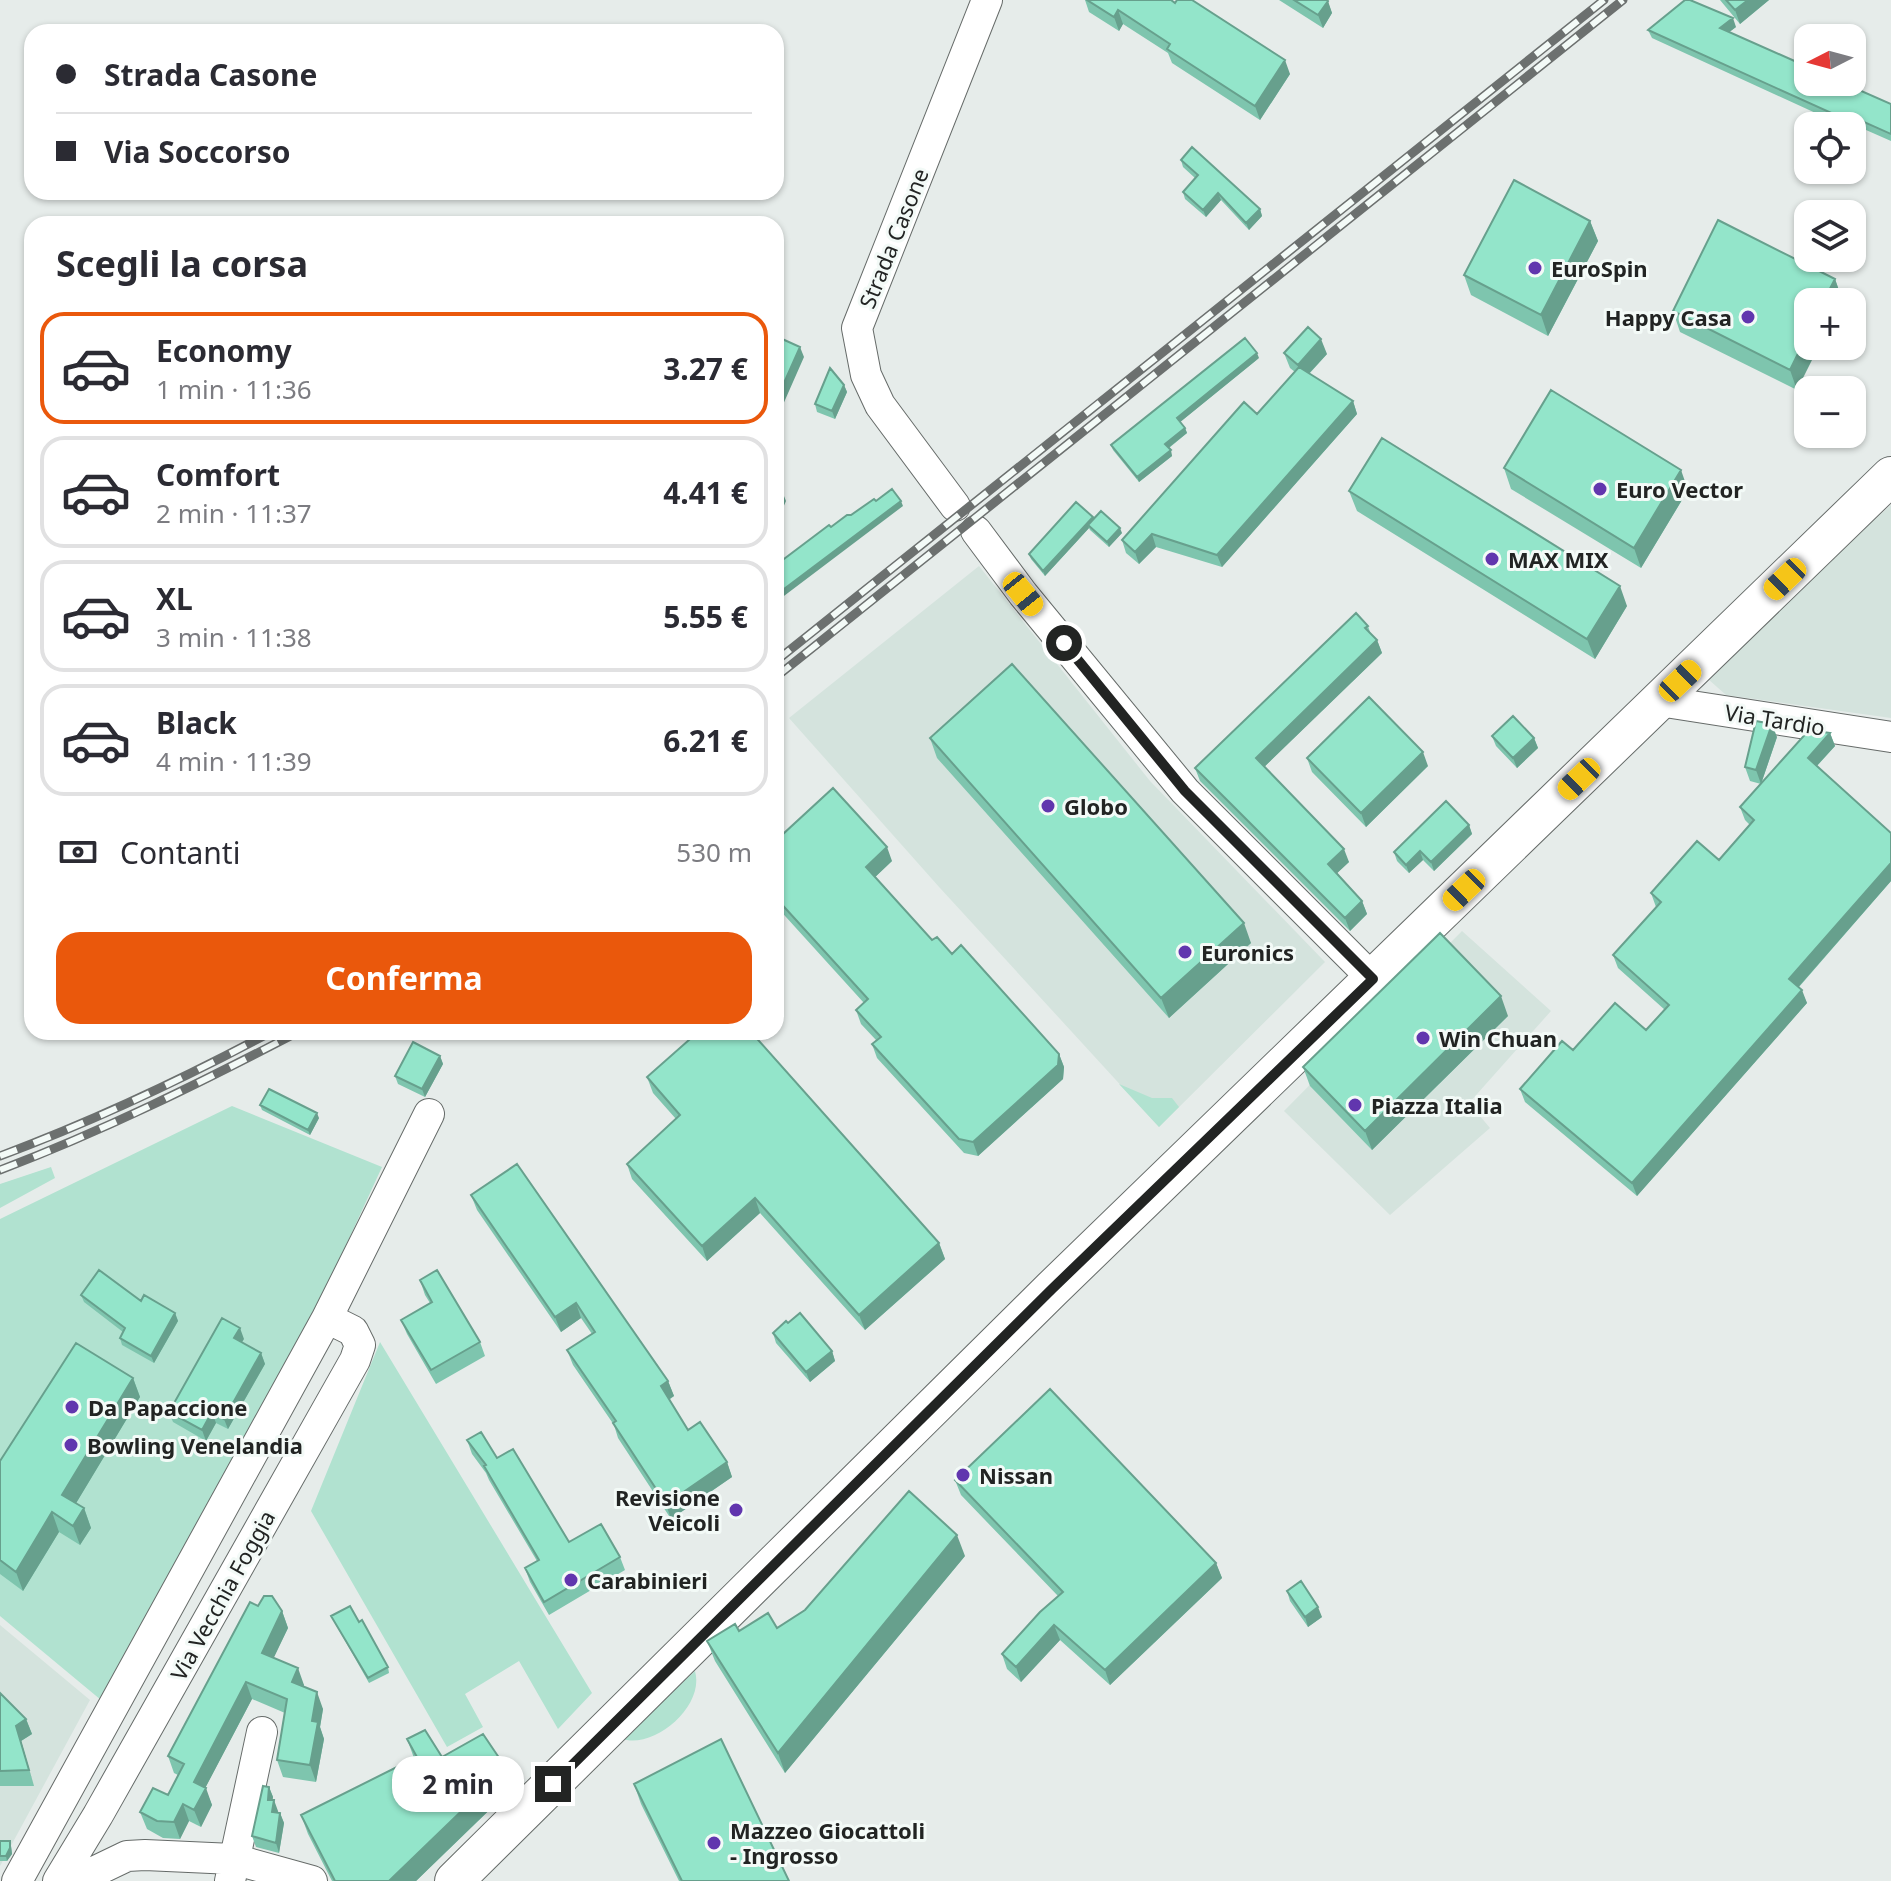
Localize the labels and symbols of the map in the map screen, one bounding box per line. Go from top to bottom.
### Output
north arrow [1794,24,1866,96]
street label: Strada Casone [851,163,935,313]
place label: EuroSpin [1551,253,1648,283]
marker: EuroSpin [1526,259,1544,277]
place label: Happy Casa [1605,302,1732,332]
marker: Happy Casa [1739,308,1757,326]
place label: Euro Vector [1616,474,1743,504]
marker: Euro Vector [1591,480,1609,498]
place label: MAX MIX [1508,544,1609,574]
marker: MAX MIX [1483,550,1501,568]
car [1759,554,1811,604]
car [999,568,1047,620]
route start [1046,625,1082,661]
car [1654,656,1706,706]
street label: Via Tardio [1723,696,1827,742]
car [1553,754,1605,804]
place label: Globo [1064,791,1128,821]
marker: Globo [1039,797,1057,815]
car [1438,865,1490,915]
place label: Euronics [1201,937,1294,967]
marker: Euronics [1176,943,1194,961]
place label: Win Chuan [1439,1023,1557,1053]
marker: Win Chuan [1414,1029,1432,1047]
place label: Piazza Italia [1371,1090,1503,1120]
marker: Piazza Italia [1346,1096,1364,1114]
place label: Da Papaccione [88,1392,247,1422]
marker: Da Papaccione [63,1398,81,1416]
place label: Bowling Venelandia [87,1430,303,1460]
marker: Bowling Venelandia [62,1436,80,1454]
place label: Nissan [979,1460,1053,1490]
marker: Nissan [954,1466,972,1484]
place label: Revisione Veicoli [615,1482,720,1537]
marker: Revisione Veicoli [727,1501,745,1519]
street label: Via Vecchia Foggia [163,1504,281,1686]
place label: Carabinieri [587,1565,708,1595]
marker: Carabinieri [562,1571,580,1589]
callout: 2 min [393,1756,525,1812]
route end [535,1766,571,1802]
place label: Mazzeo Giocattoli - Ingrosso [730,1815,925,1870]
marker: Mazzeo Giocattoli - Ingrosso [705,1834,723,1852]

